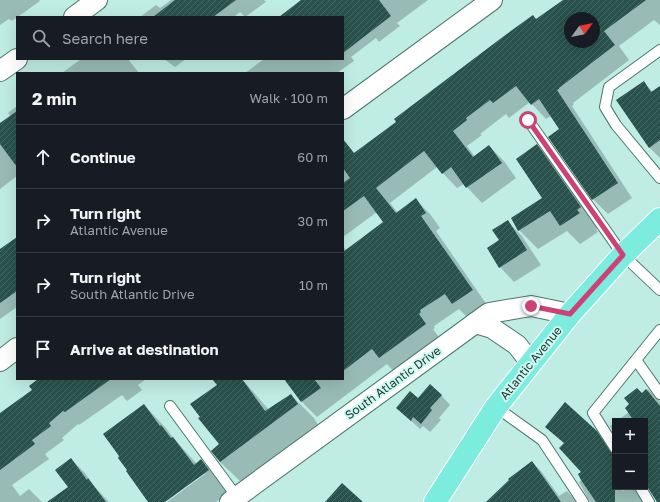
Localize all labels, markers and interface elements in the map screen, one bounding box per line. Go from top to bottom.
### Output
north arrow [564,12,600,48]
search box [16,16,344,60]
icon: search [30,27,52,49]
text: Search here [62,29,148,47]
text: 2 min [32,88,76,109]
text: Walk · 100 m [250,90,328,106]
route start [519,111,537,129]
icon: ahead [32,146,54,168]
text: Continue [70,148,136,166]
text: 60 m [297,149,328,165]
text: Turn right [70,204,141,222]
icon: right [32,210,54,232]
text: 30 m [298,213,328,229]
text: Atlantic Avenue [70,222,168,238]
text: Turn right [70,268,141,286]
icon: right [32,274,54,296]
text: 10 m [299,277,328,293]
text: South Atlantic Drive [70,286,194,302]
route end [522,297,540,315]
street label: Atlantic Avenue [496,323,565,402]
icon: arrive [32,338,54,360]
text: Arrive at destination [70,340,219,358]
street label: South Atlantic Drive [342,343,444,422]
map controls [612,418,648,490]
button: + [612,418,648,454]
button: − [612,454,648,490]

